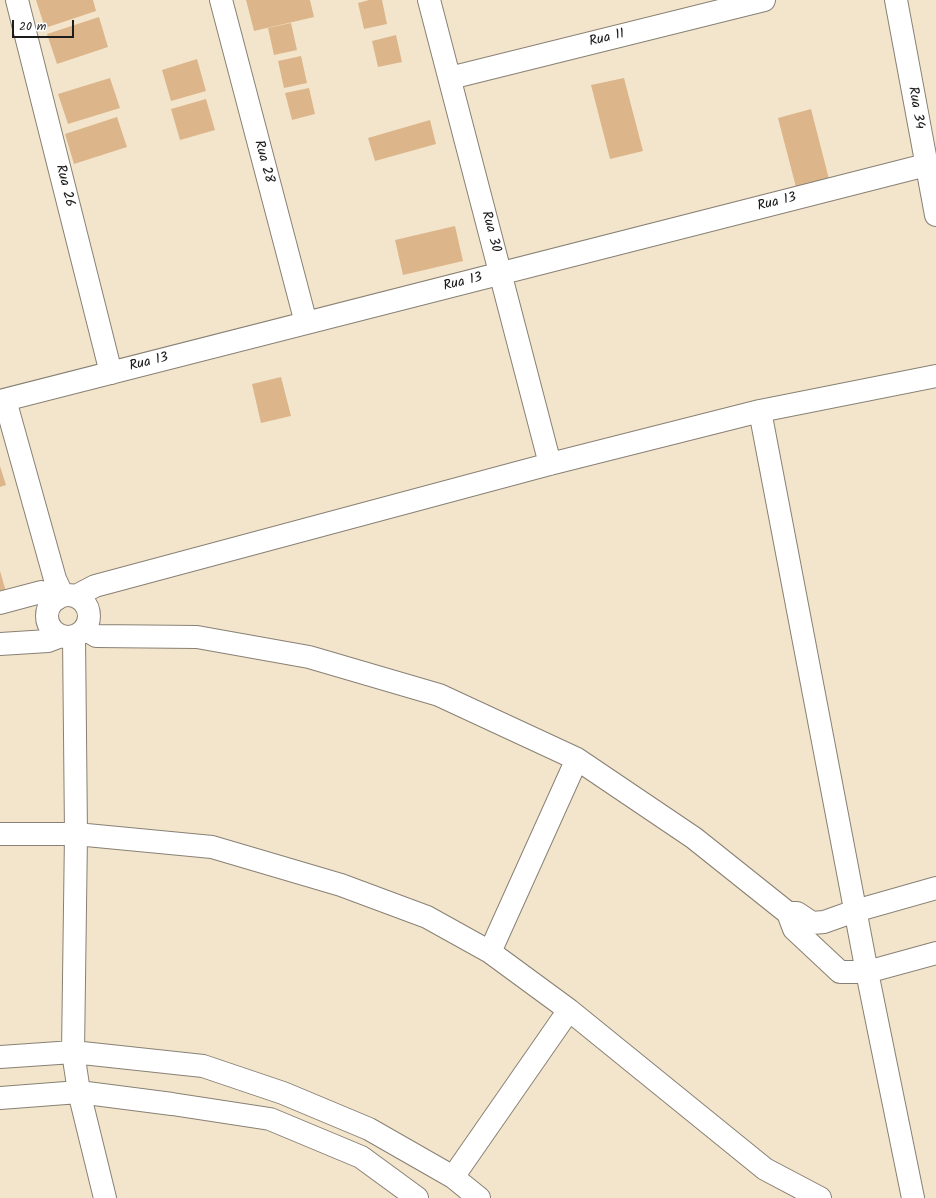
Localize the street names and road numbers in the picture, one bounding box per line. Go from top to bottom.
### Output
street label: Rua 11 [588,27,626,51]
street label: Rua 34 [903,85,927,131]
street label: Rua 28 [249,139,277,185]
street label: Rua 26 [51,163,77,209]
street label: Rua 13 [756,190,798,216]
street label: Rua 30 [476,210,504,254]
street label: Rua 13 [442,270,484,296]
street label: Rua 13 [128,350,170,376]

